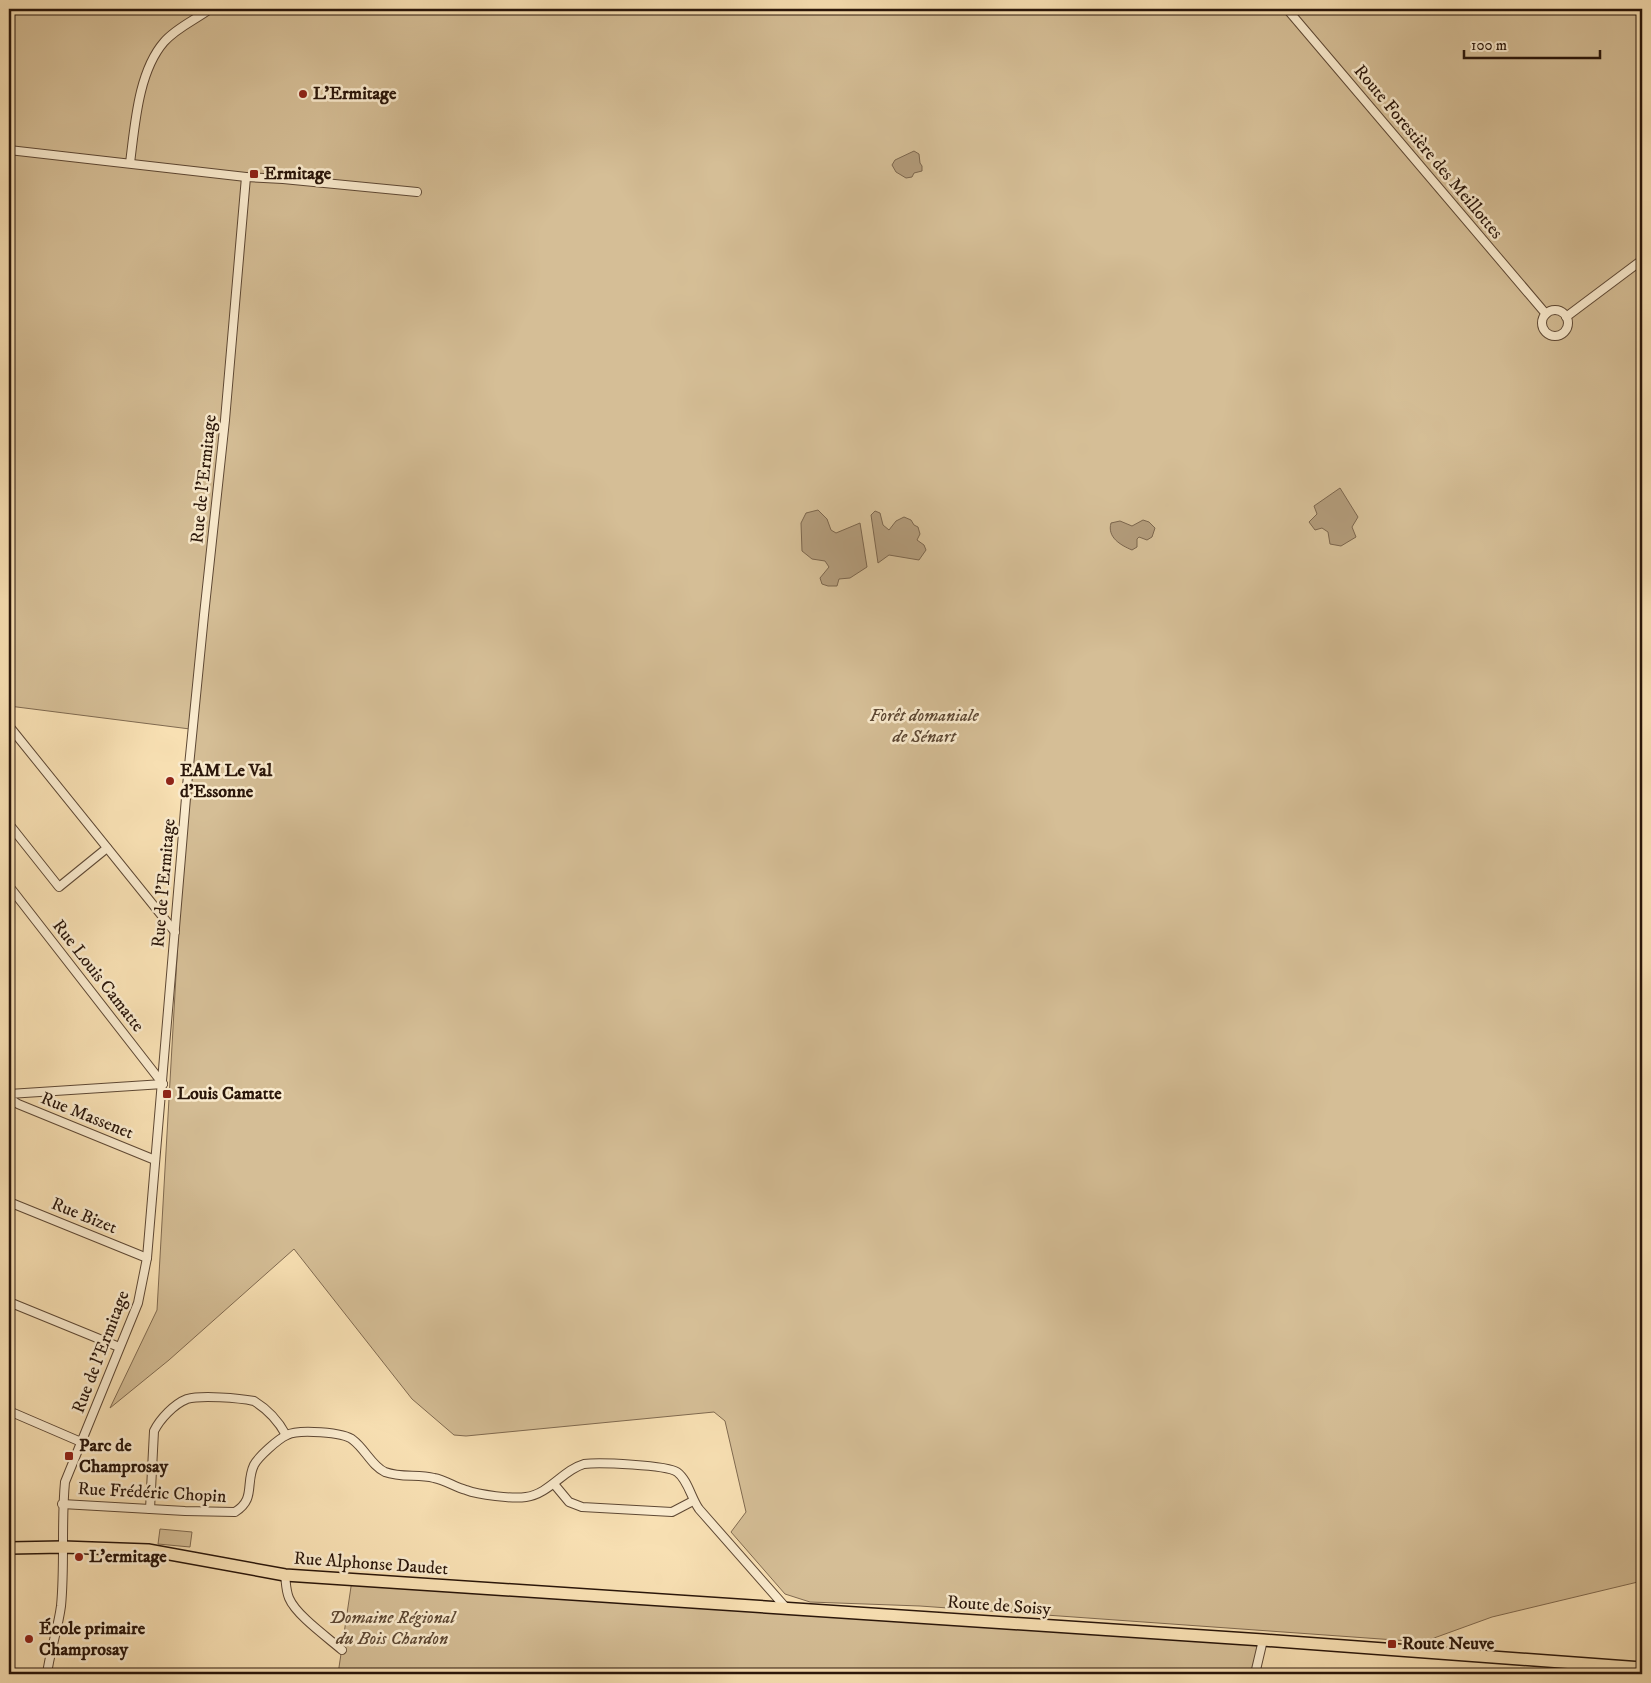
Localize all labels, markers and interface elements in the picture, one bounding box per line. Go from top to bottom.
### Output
scale bar [1464,28,1600,60]
text: 100 m [1471,36,1507,55]
street label: Route Forestière des Meillottes [1349,60,1507,244]
place label: L'Ermitage [313,83,397,105]
marker: L'Ermitage [297,88,309,100]
place label: Ermitage [264,163,332,185]
marker: Ermitage [248,168,260,180]
street label: Rue de l'Ermitage [186,413,222,545]
park label: Forêt domaniale de Sénart [869,705,979,748]
place label: EAM Le Val d'Essonne [180,760,273,803]
marker: EAM Le Val d'Essonne [164,775,176,787]
street label: Rue de l'Ermitage [147,818,181,948]
street label: Rue Louis Camatte [47,915,149,1037]
place label: Louis Camatte [177,1083,282,1105]
street label: Rue Massenet [37,1087,137,1145]
marker: Louis Camatte [161,1088,173,1100]
street label: Rue Bizet [48,1193,120,1239]
street label: Rue de l'Ermitage [68,1288,134,1416]
place label: Parc de Champrosay [79,1435,169,1478]
marker: Parc de Champrosay [63,1450,75,1462]
street label: Rue Frédéric Chopin [77,1478,227,1508]
place label: L'ermitage [89,1546,167,1568]
street label: Rue Alphonse Daudet [293,1548,449,1580]
marker: L'ermitage [73,1551,85,1563]
street label: Route de Soisy [946,1591,1052,1621]
park label: Domaine Régional du Bois Chardon [329,1607,457,1650]
place label: École primaire Champrosay [39,1617,146,1661]
marker: École primaire Champrosay [23,1633,35,1645]
place label: Route Neuve [1402,1633,1495,1655]
marker: Route Neuve [1386,1638,1398,1650]

